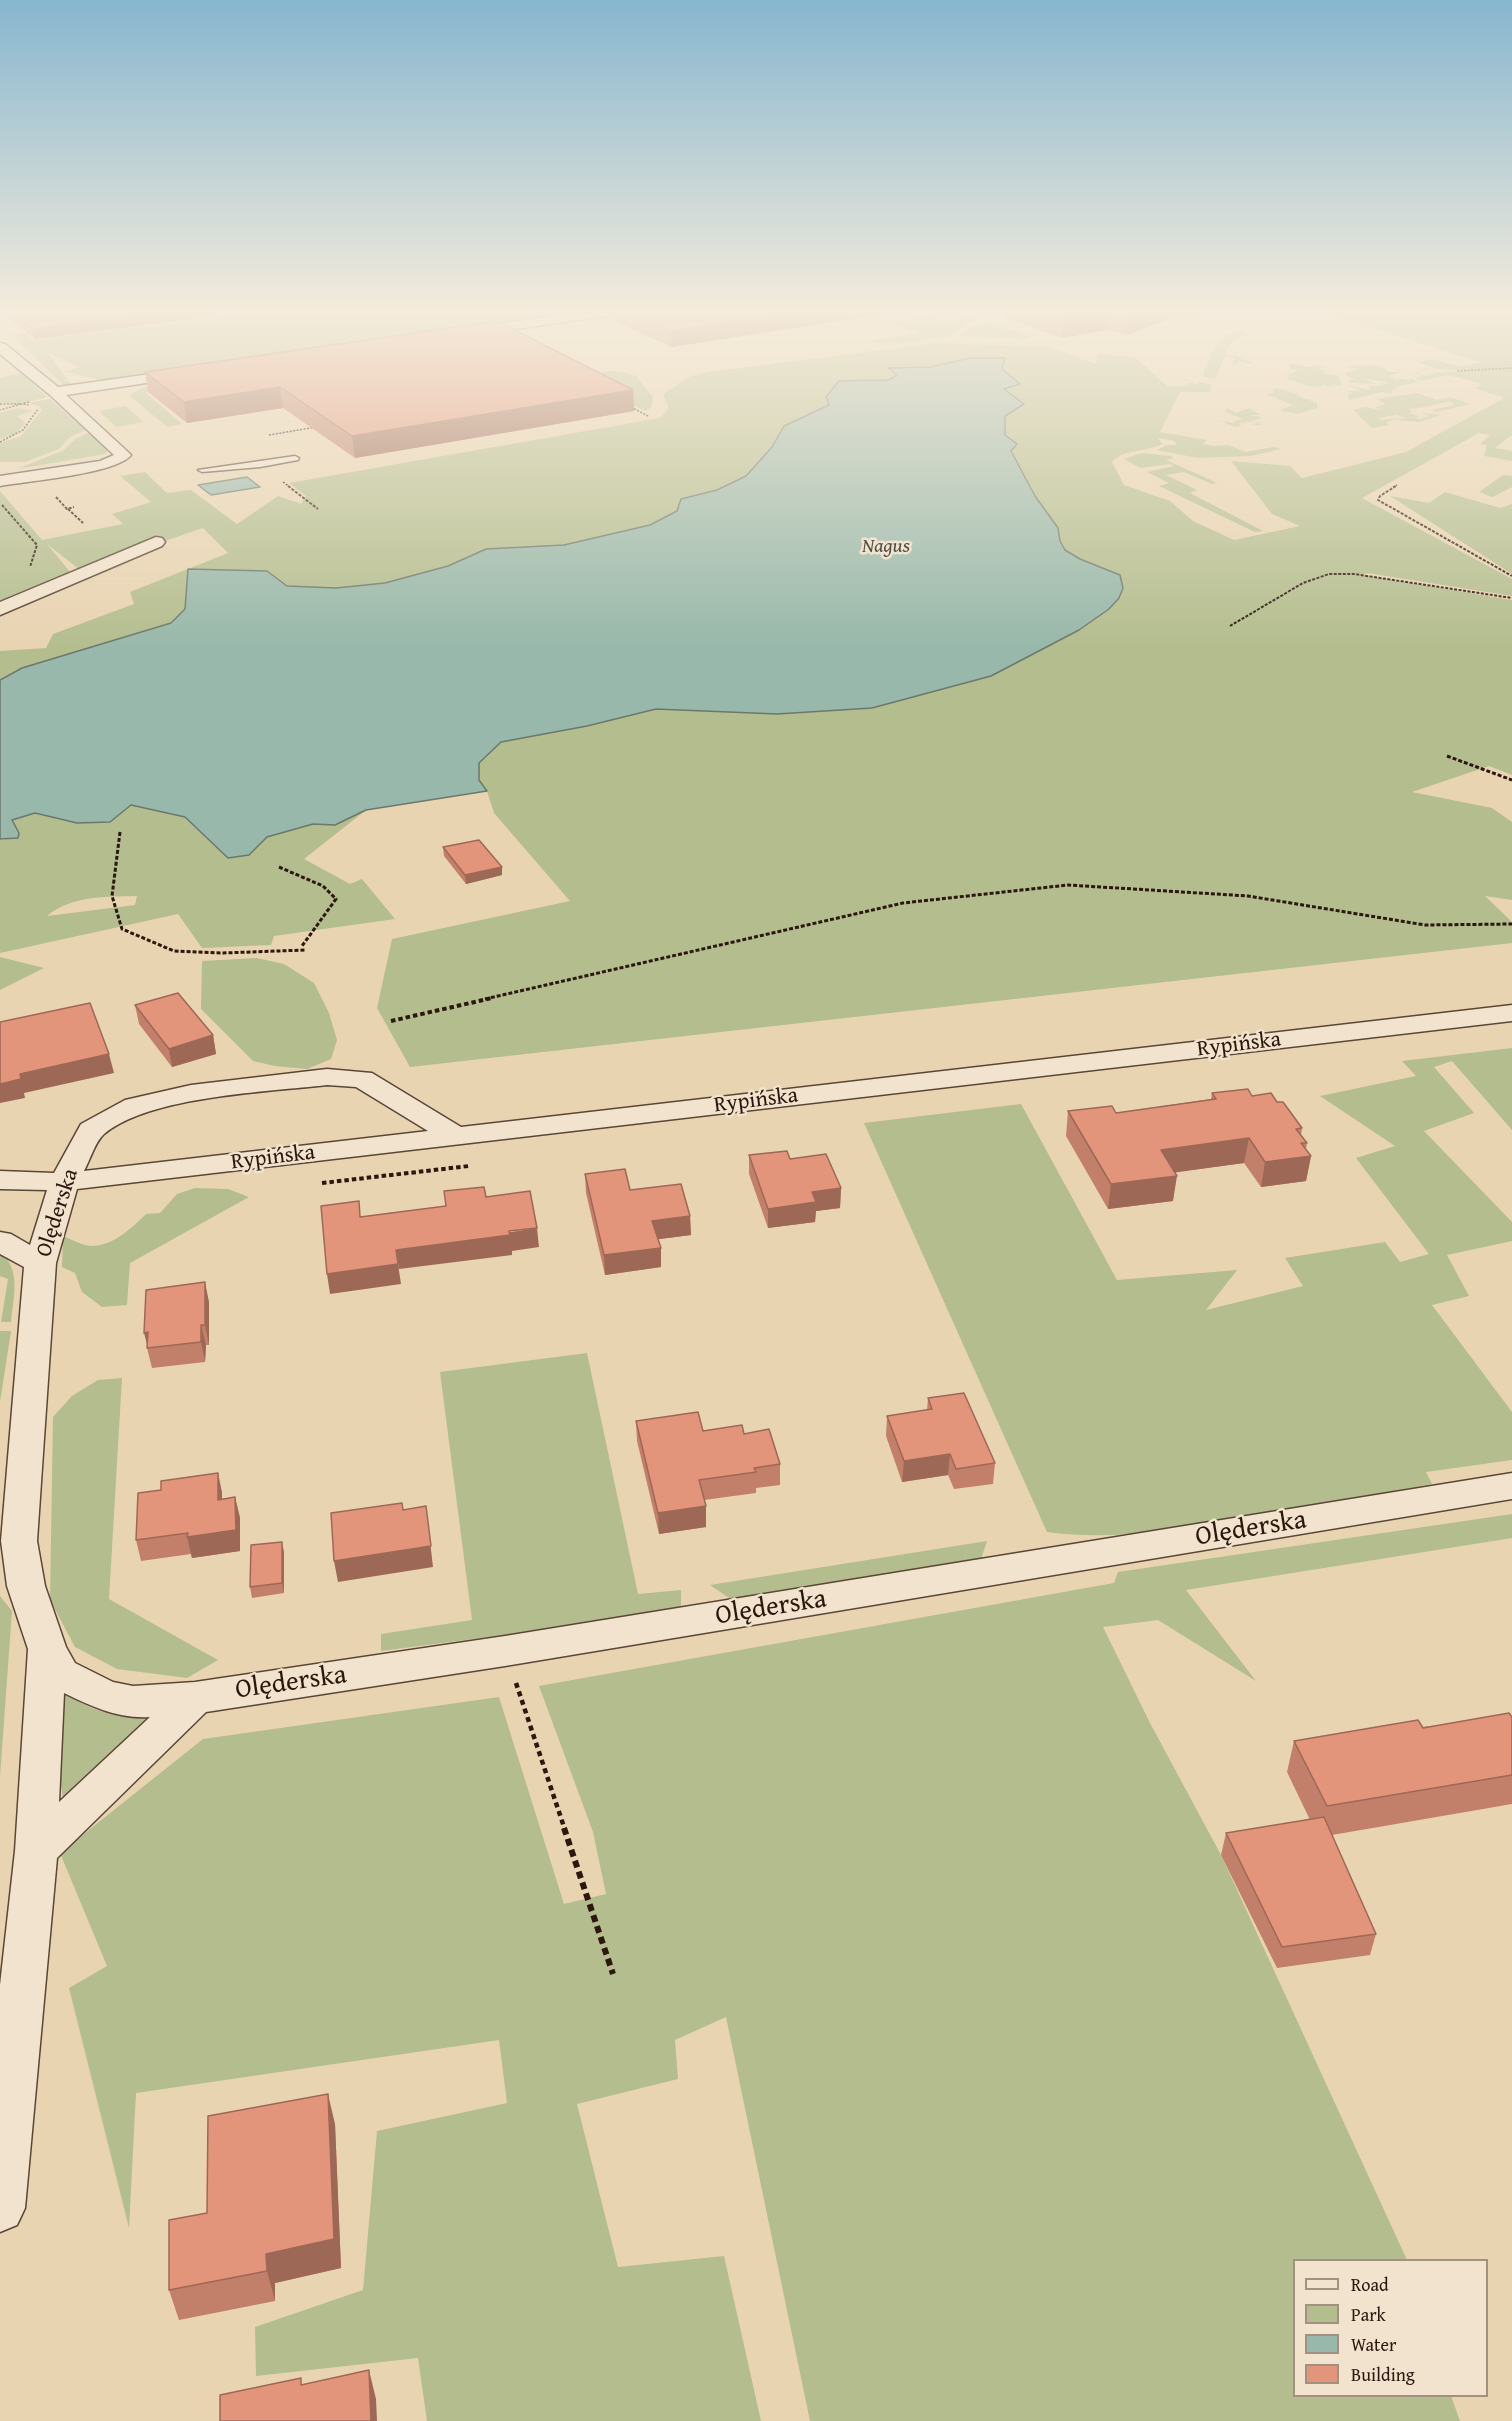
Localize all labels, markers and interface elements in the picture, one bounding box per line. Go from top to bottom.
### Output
water label: Nagus [862,535,910,559]
street label: Rypińska [1196,1027,1282,1063]
street label: Rypińska [713,1083,799,1119]
street label: Rypińska [230,1140,316,1176]
street label: Olęderska [31,1166,85,1260]
street label: Olęderska [1193,1504,1309,1554]
street label: Olęderska [713,1583,829,1633]
street label: Olęderska [233,1659,349,1707]
legend [1293,2259,1488,2397]
text: Road [1351,2271,1389,2298]
text: Park [1351,2301,1386,2328]
text: Water [1351,2331,1396,2358]
text: Building [1351,2361,1415,2388]

